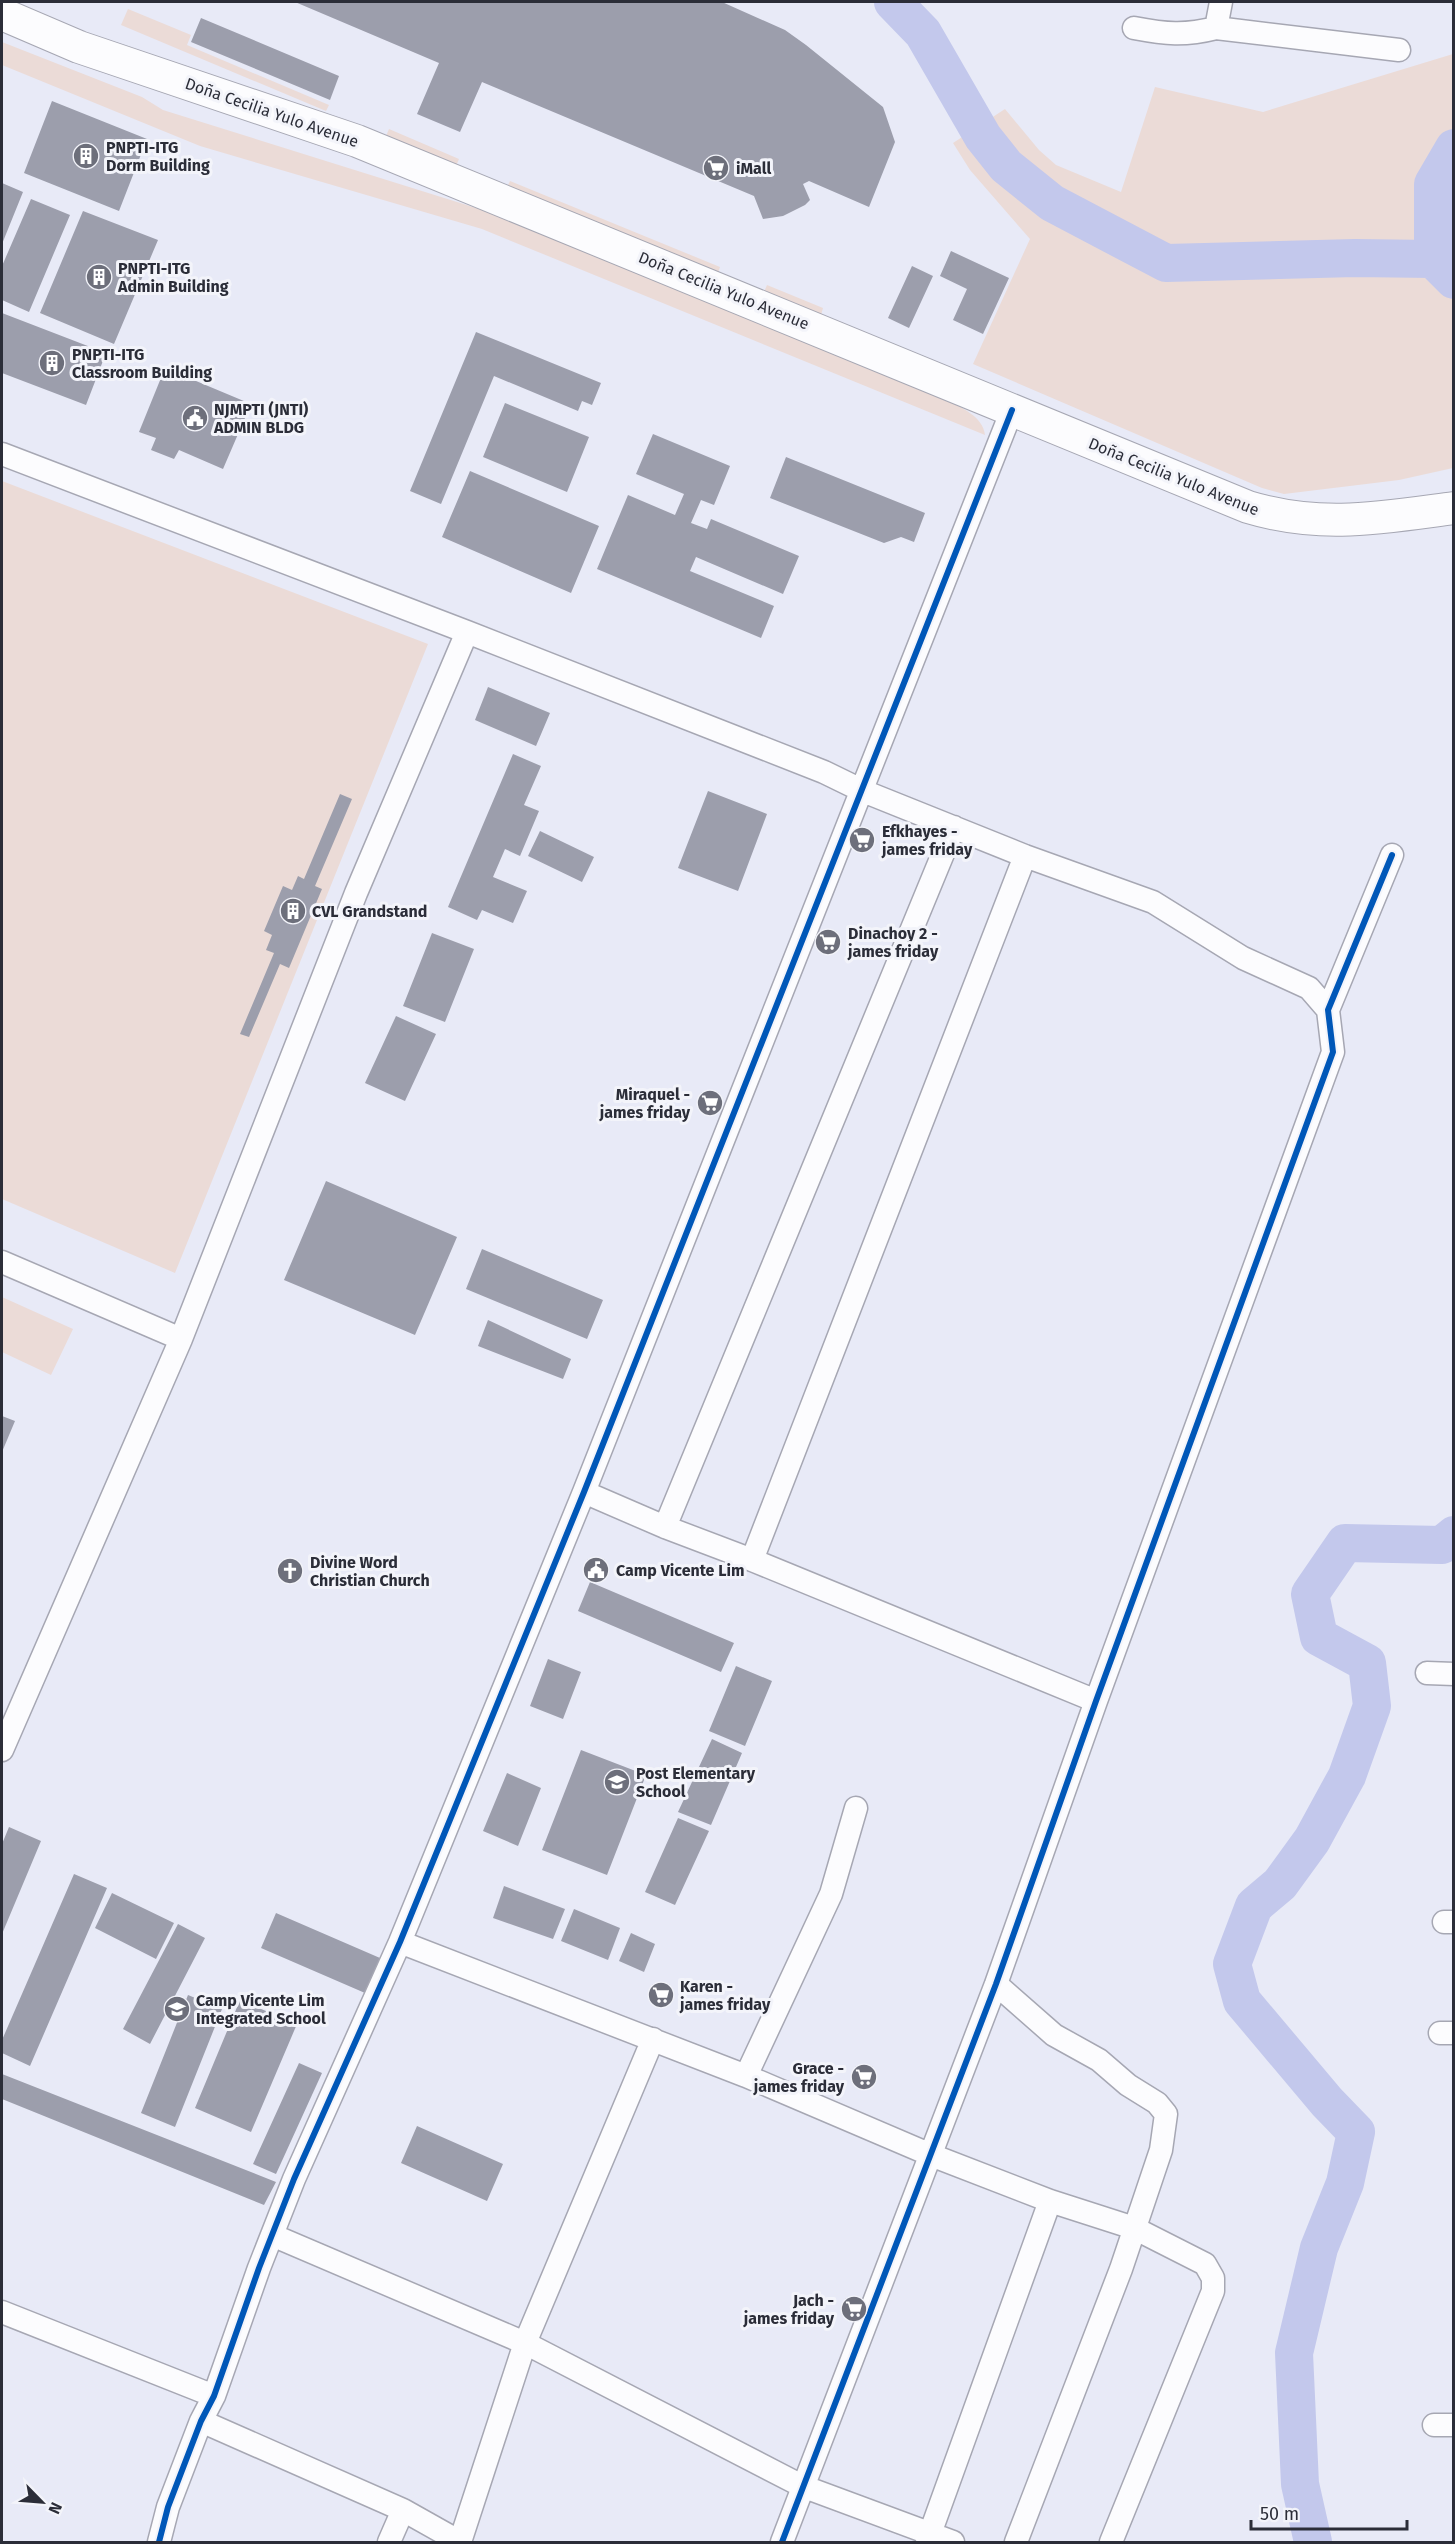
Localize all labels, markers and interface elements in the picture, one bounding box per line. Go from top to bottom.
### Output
street label: Doña Cecilia Yulo Avenue [183,74,361,151]
place label: PNPTI-ITG Dorm Building [106,138,210,175]
building icon: PNPTI-ITG Dorm Building [71,141,101,171]
supermarket icon: iMall [701,153,731,183]
place label: iMall [736,159,771,178]
street label: Doña Cecilia Yulo Avenue [636,248,812,333]
place label: PNPTI-ITG Admin Building [117,259,229,296]
building icon: PNPTI-ITG Admin Building [84,262,114,292]
place label: PNPTI-ITG Classroom Building [72,345,212,382]
building icon: PNPTI-ITG Classroom Building [37,348,67,378]
place label: NJMPTI (JNTI) ADMIN BLDG [213,400,308,437]
public building icon: NJMPTI (JNTI) ADMIN BLDG [180,403,210,433]
street label: Doña Cecilia Yulo Avenue [1086,434,1262,519]
place label: Efkhayes - james friday [881,822,973,859]
supermarket icon: Efkhayes - james friday [847,825,877,855]
building icon: CVL Grandstand [278,896,308,926]
place label: CVL Grandstand [312,902,427,921]
place label: Dinachoy 2 - james friday [847,924,939,961]
supermarket icon: Dinachoy 2 - james friday [813,927,843,957]
place label: Miraquel - james friday [599,1085,691,1122]
supermarket icon: Miraquel - james friday [695,1088,725,1118]
place label: Divine Word Christian Church [310,1553,430,1590]
public building icon: Camp Vicente Lim [581,1555,611,1585]
church icon: Divine Word Christian Church [275,1556,305,1586]
place label: Camp Vicente Lim [616,1561,744,1580]
place label: Post Elementary School [636,1764,756,1801]
school or university icon: Post Elementary School [602,1767,632,1797]
place label: Karen - james friday [679,1977,771,2014]
supermarket icon: Karen - james friday [646,1980,676,2010]
place label: Camp Vicente Lim Integrated School [196,1991,326,2028]
school or university icon: Camp Vicente Lim Integrated School [162,1994,192,2024]
place label: Grace - james friday [753,2059,845,2096]
supermarket icon: Grace - james friday [849,2062,879,2092]
place label: Jach - james friday [743,2291,835,2328]
supermarket icon: Jach - james friday [839,2294,869,2324]
north arrow [12,2472,72,2532]
scale bar [1251,2493,1407,2531]
text: N [44,2499,66,2517]
text: 50 m [1260,2503,1299,2525]

